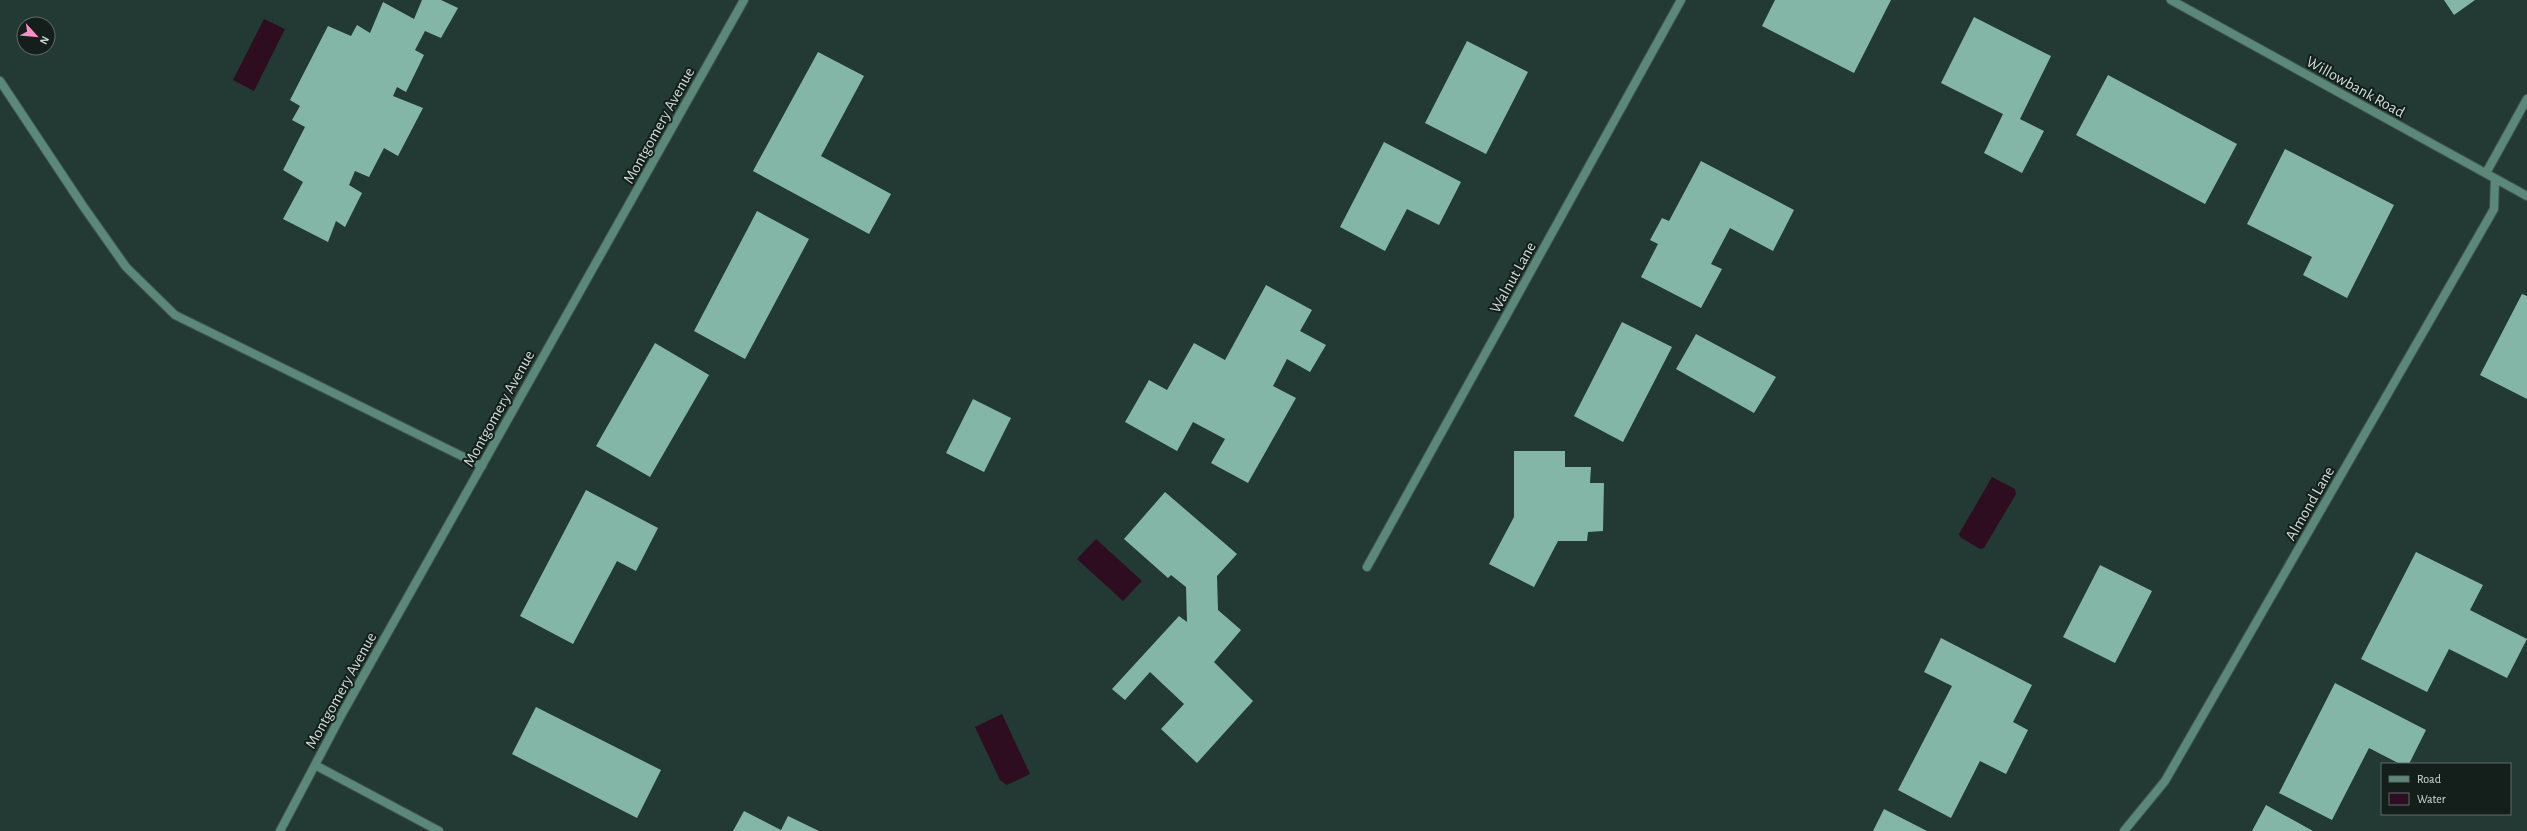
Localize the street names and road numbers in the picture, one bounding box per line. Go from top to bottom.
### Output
street label: Willowbank Road [2304,53,2407,121]
street label: Montgomery Avenue [620,65,698,187]
street label: Walnut Lane [1487,239,1539,316]
street label: Montgomery Avenue [460,348,538,470]
street label: Almond Lane [2282,464,2337,543]
street label: Montgomery Avenue [302,630,380,752]

